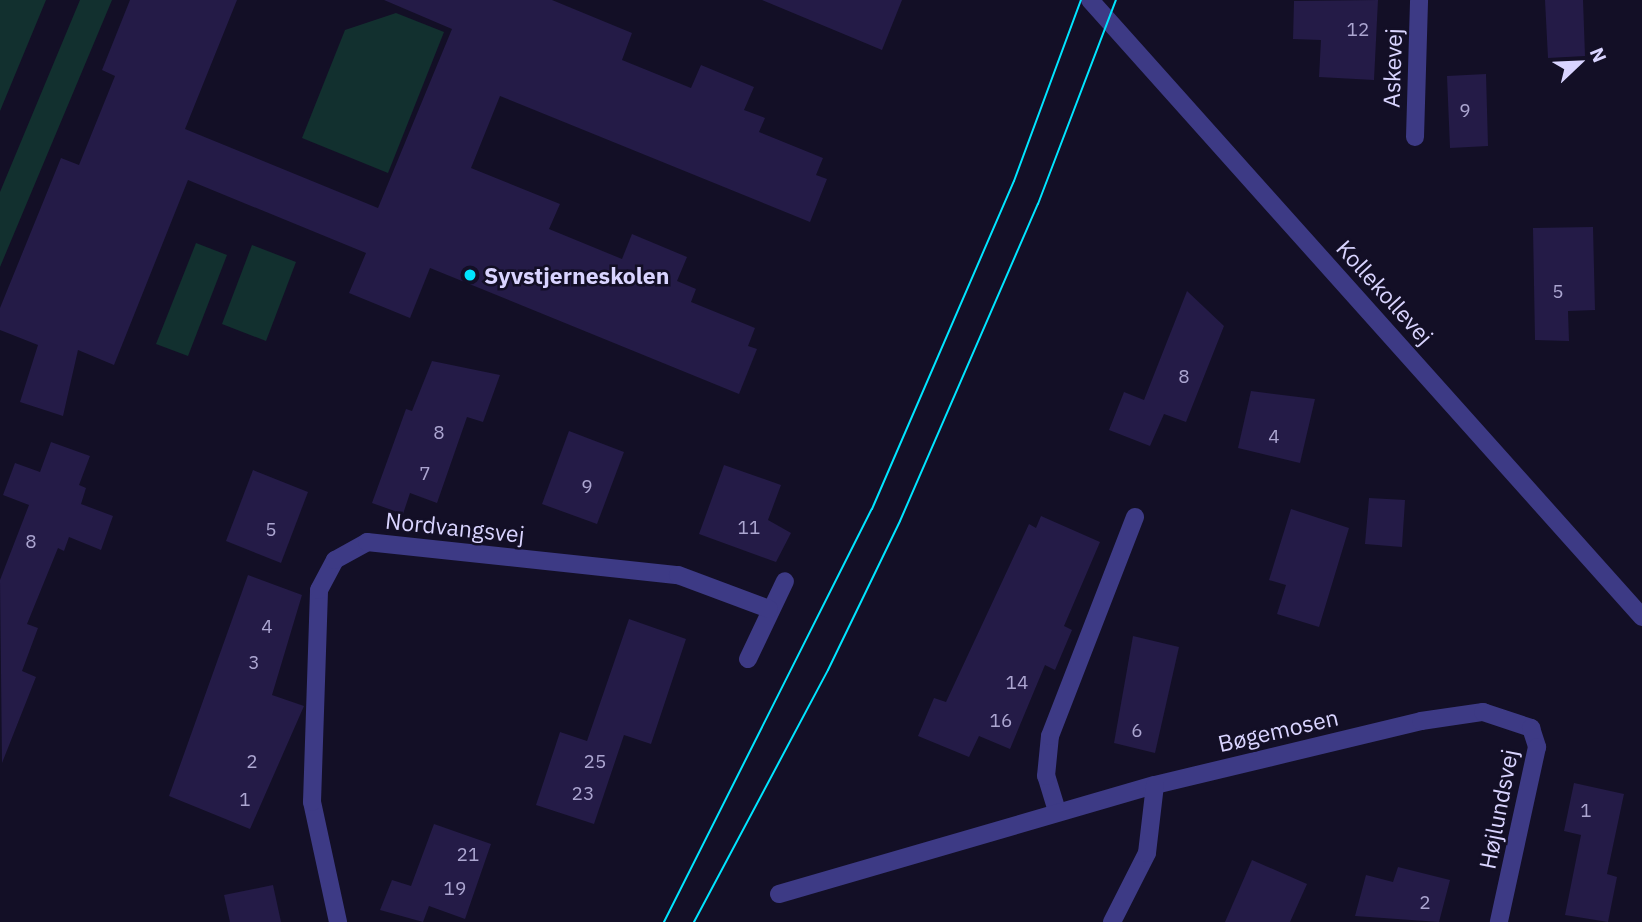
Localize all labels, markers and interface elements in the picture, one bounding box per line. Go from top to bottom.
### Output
house number: 12 [1347,19,1369,41]
street label: Askevej [1377,28,1407,108]
north arrow [1544,28,1614,98]
text: N [1585,44,1612,66]
house number: 9 [1459,100,1471,122]
street label: Kollekollevej [1331,234,1439,350]
place label: Syvstjerneskolen [484,261,669,289]
marker: Syvstjerneskolen [462,267,478,283]
house number: 5 [1552,281,1564,303]
house number: 8 [1178,366,1190,388]
house number: 8 [433,422,445,444]
house number: 4 [1268,426,1280,448]
house number: 7 [419,463,431,485]
house number: 9 [581,476,593,498]
street label: Nordvangsvej [384,506,526,548]
house number: 11 [738,517,760,539]
house number: 5 [265,519,277,541]
house number: 8 [25,531,37,553]
house number: 4 [261,616,273,638]
house number: 3 [248,652,260,674]
house number: 14 [1006,672,1028,694]
street label: Bøgemosen [1215,703,1341,757]
house number: 16 [990,710,1012,732]
house number: 6 [1131,720,1143,742]
street label: Højlundsvej [1473,747,1523,871]
house number: 2 [246,751,258,773]
house number: 25 [584,751,606,773]
house number: 23 [572,783,594,805]
house number: 1 [239,789,251,811]
house number: 1 [1580,800,1592,822]
house number: 21 [457,844,479,866]
house number: 19 [444,878,466,900]
house number: 2 [1419,892,1431,914]

